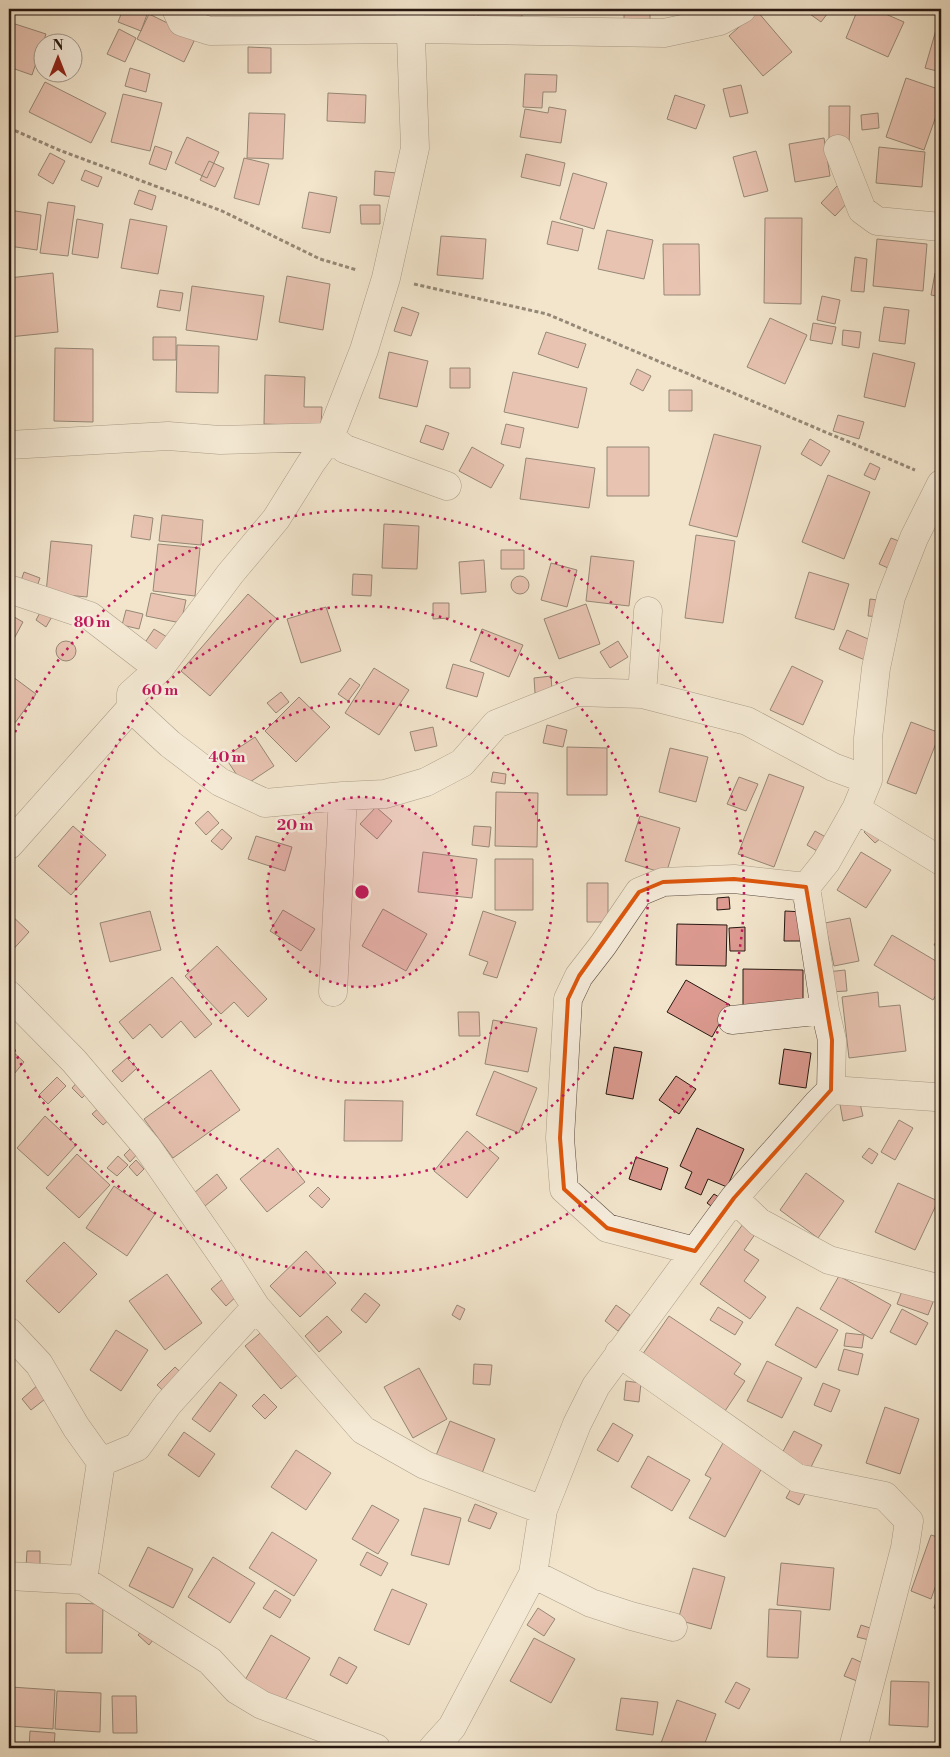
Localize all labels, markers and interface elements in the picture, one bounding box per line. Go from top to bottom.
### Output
north arrow [32,32,82,82]
text: N [52,37,64,55]
text: 80 m [74,613,111,632]
text: 60 m [142,681,179,700]
text: 40 m [208,748,246,767]
text: 20 m [277,816,314,835]
centre of rings [353,883,371,901]

